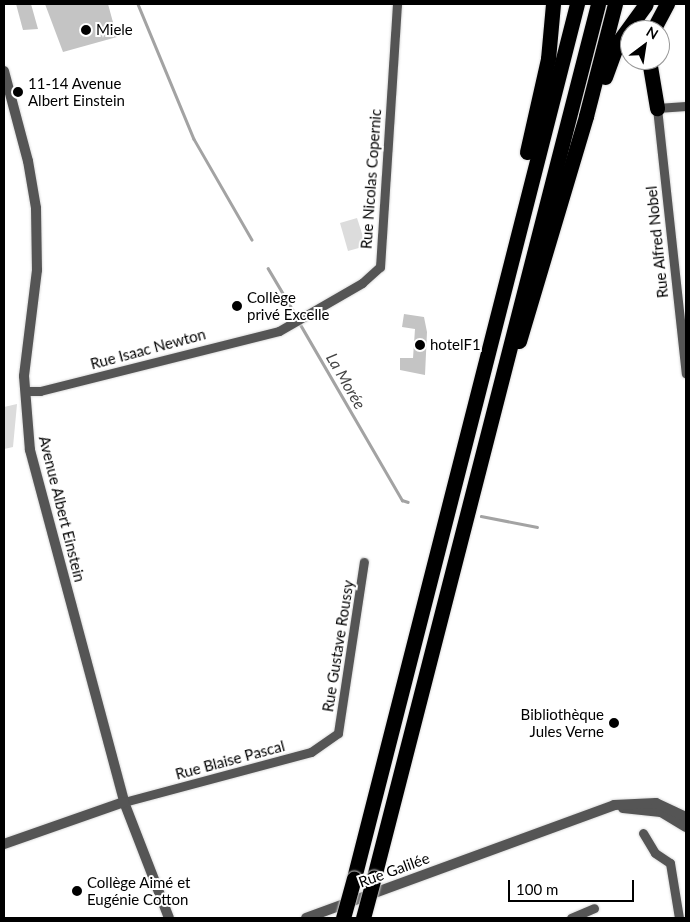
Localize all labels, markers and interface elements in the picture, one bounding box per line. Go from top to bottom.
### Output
north arrow [620,20,670,70]
place label: Miele [96,21,133,39]
text: N [643,23,661,43]
marker: Miele [80,24,92,36]
place label: 11-14 Avenue Albert Einstein [28,74,125,109]
marker: 11-14 Avenue Albert Einstein [12,86,24,98]
street label: Rue Nicolas Copernic [357,108,385,250]
street label: Rue Alfred Nobel [642,185,672,299]
place label: Collège privé Excelle [247,288,329,323]
marker: Collège privé Excelle [231,300,243,312]
street label: Rue Isaac Newton [88,325,208,373]
place label: hotelF1 [430,336,481,354]
marker: hotelF1 [414,339,426,351]
water label: La Morée [322,350,370,412]
street label: Avenue Albert Einstein [35,434,89,584]
street label: Rue Gustave Roussy [319,579,357,713]
place label: Bibliothèque Jules Verne [521,705,604,740]
marker: Bibliothèque Jules Verne [608,717,620,729]
street label: Rue Blaise Pascal [173,737,287,783]
street label: Rue Galilée [356,849,432,891]
scale bar [510,870,636,902]
place label: Collège Aimé et Eugénie Cotton [87,873,191,908]
text: 100 m [516,880,558,898]
marker: Collège Aimé et Eugénie Cotton [71,885,83,897]

